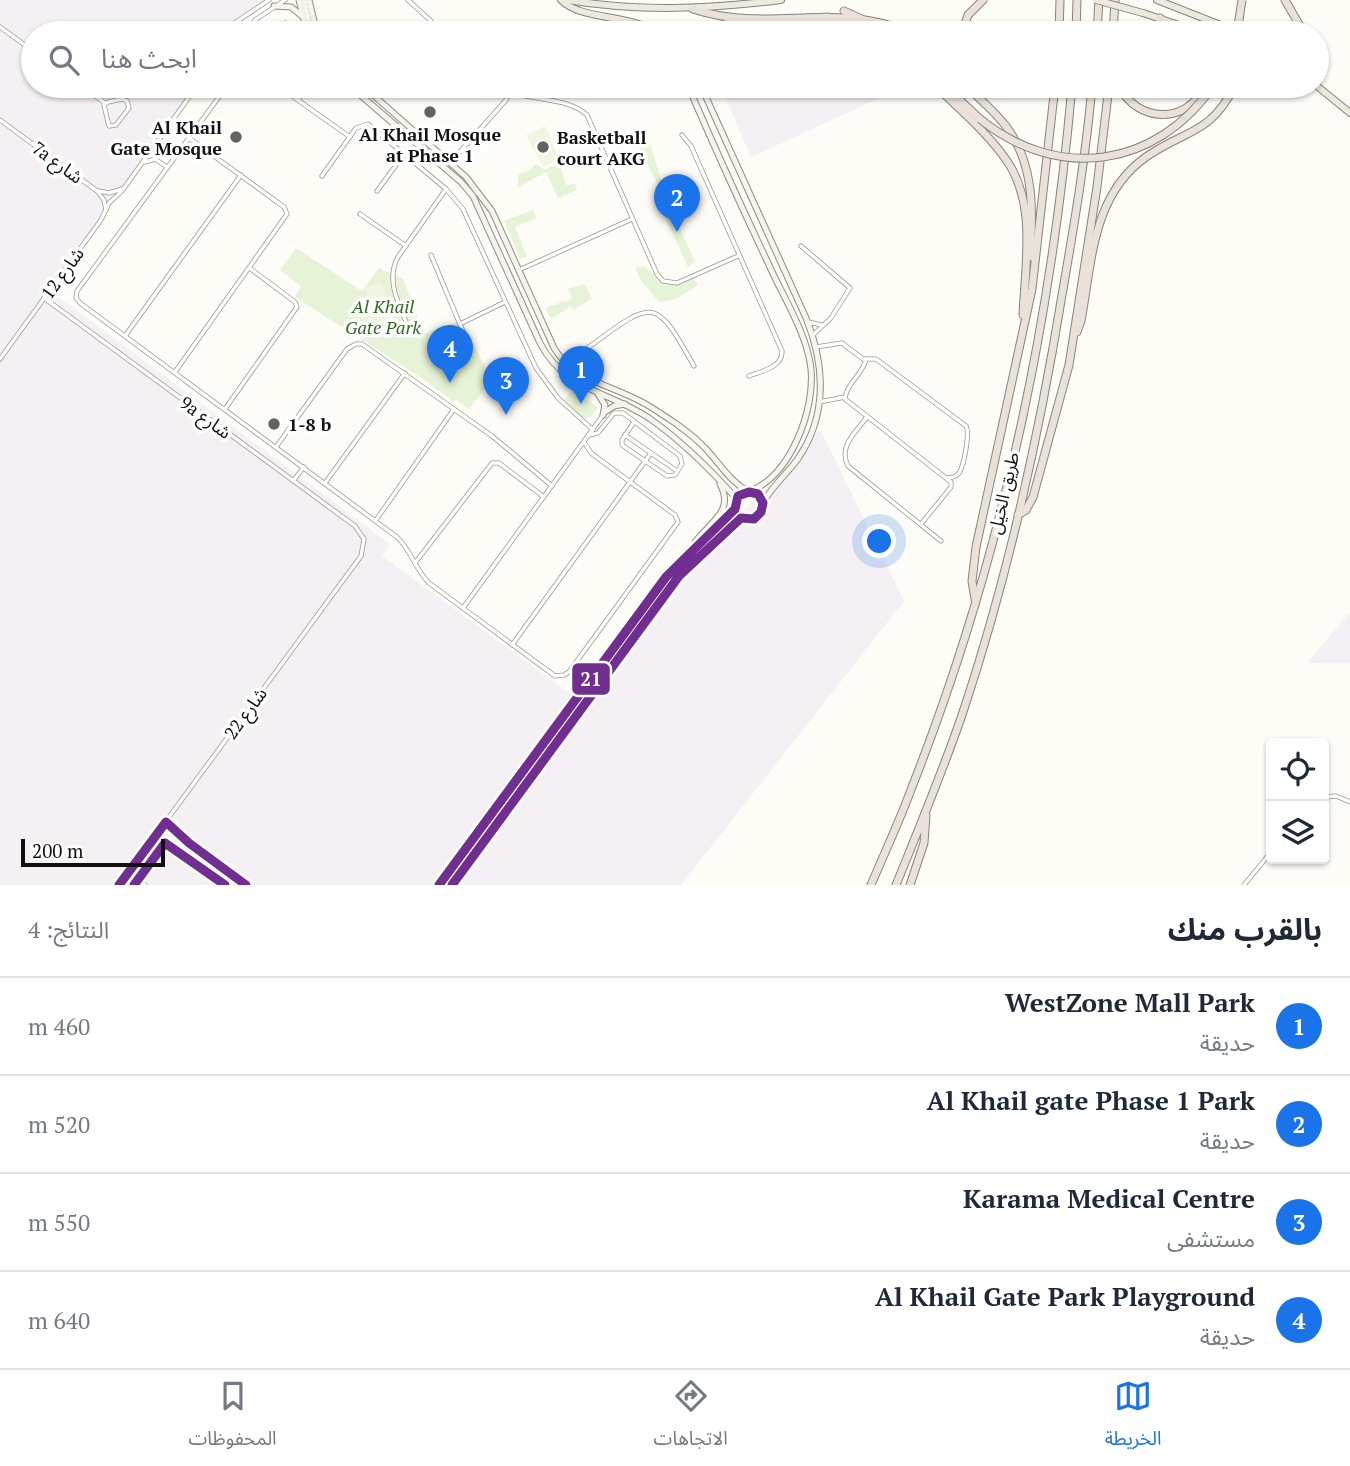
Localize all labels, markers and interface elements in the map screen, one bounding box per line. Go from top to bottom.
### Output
search box [21,21,1329,98]
icon: search [45,41,83,79]
text: ابحث هنا [101,41,197,75]
marker: Al Khail Mosque at Phase 1 [422,104,438,120]
place label: Al Khail Gate Mosque [110,115,222,160]
place label: Al Khail Mosque at Phase 1 [359,122,501,167]
place label: Basketball court AKG [557,125,647,170]
marker: Al Khail Gate Mosque [228,129,244,145]
street label: 7a شارع [26,135,88,191]
marker: Basketball court AKG [535,139,551,155]
pin: 2 [654,174,700,232]
street label: شارع 12 [35,242,91,306]
park label: Al Khail Gate Park [345,294,421,339]
pin: 4 [427,325,473,383]
pin: 1 [558,346,604,404]
pin: 3 [483,357,529,415]
street label: 9a شارع [174,390,237,446]
place label: 1-8 b [288,412,332,436]
marker: 1-8 b [266,416,282,432]
street label: طريق الخيل [982,450,1024,536]
your location [862,524,896,558]
line badge: 21 [571,662,611,696]
text: 21 [580,666,602,691]
street label: شارع 22 [218,682,274,746]
map controls [1266,738,1329,864]
button: locate [1266,738,1329,801]
button: layers [1266,801,1329,864]
scale bar [21,836,164,868]
text: 200 m [32,838,83,863]
text: بالقرب منك [1168,909,1322,949]
text: النتائج: 4 [28,914,109,945]
text: WestZone Mall Park [1005,985,1255,1019]
text: 460 m [28,1011,90,1042]
text: 1 [1293,1011,1306,1042]
text: حديقة [1200,1027,1255,1058]
text: Al Khail gate Phase 1 Park [926,1083,1255,1117]
text: 520 m [28,1109,90,1140]
text: 2 [1293,1109,1306,1140]
text: حديقة [1200,1125,1255,1156]
text: Karama Medical Centre [963,1181,1255,1215]
text: 550 m [28,1207,90,1238]
text: 3 [1293,1207,1306,1238]
text: مستشفى [1167,1223,1255,1254]
text: Al Khail Gate Park Playground [875,1279,1255,1313]
text: 640 m [28,1305,90,1336]
text: 4 [1293,1305,1306,1336]
text: حديقة [1200,1321,1255,1352]
tab: المحفوظات [188,1377,277,1459]
tab: الاتجاهات [654,1377,728,1459]
tab: الخريطة [1105,1377,1162,1459]

